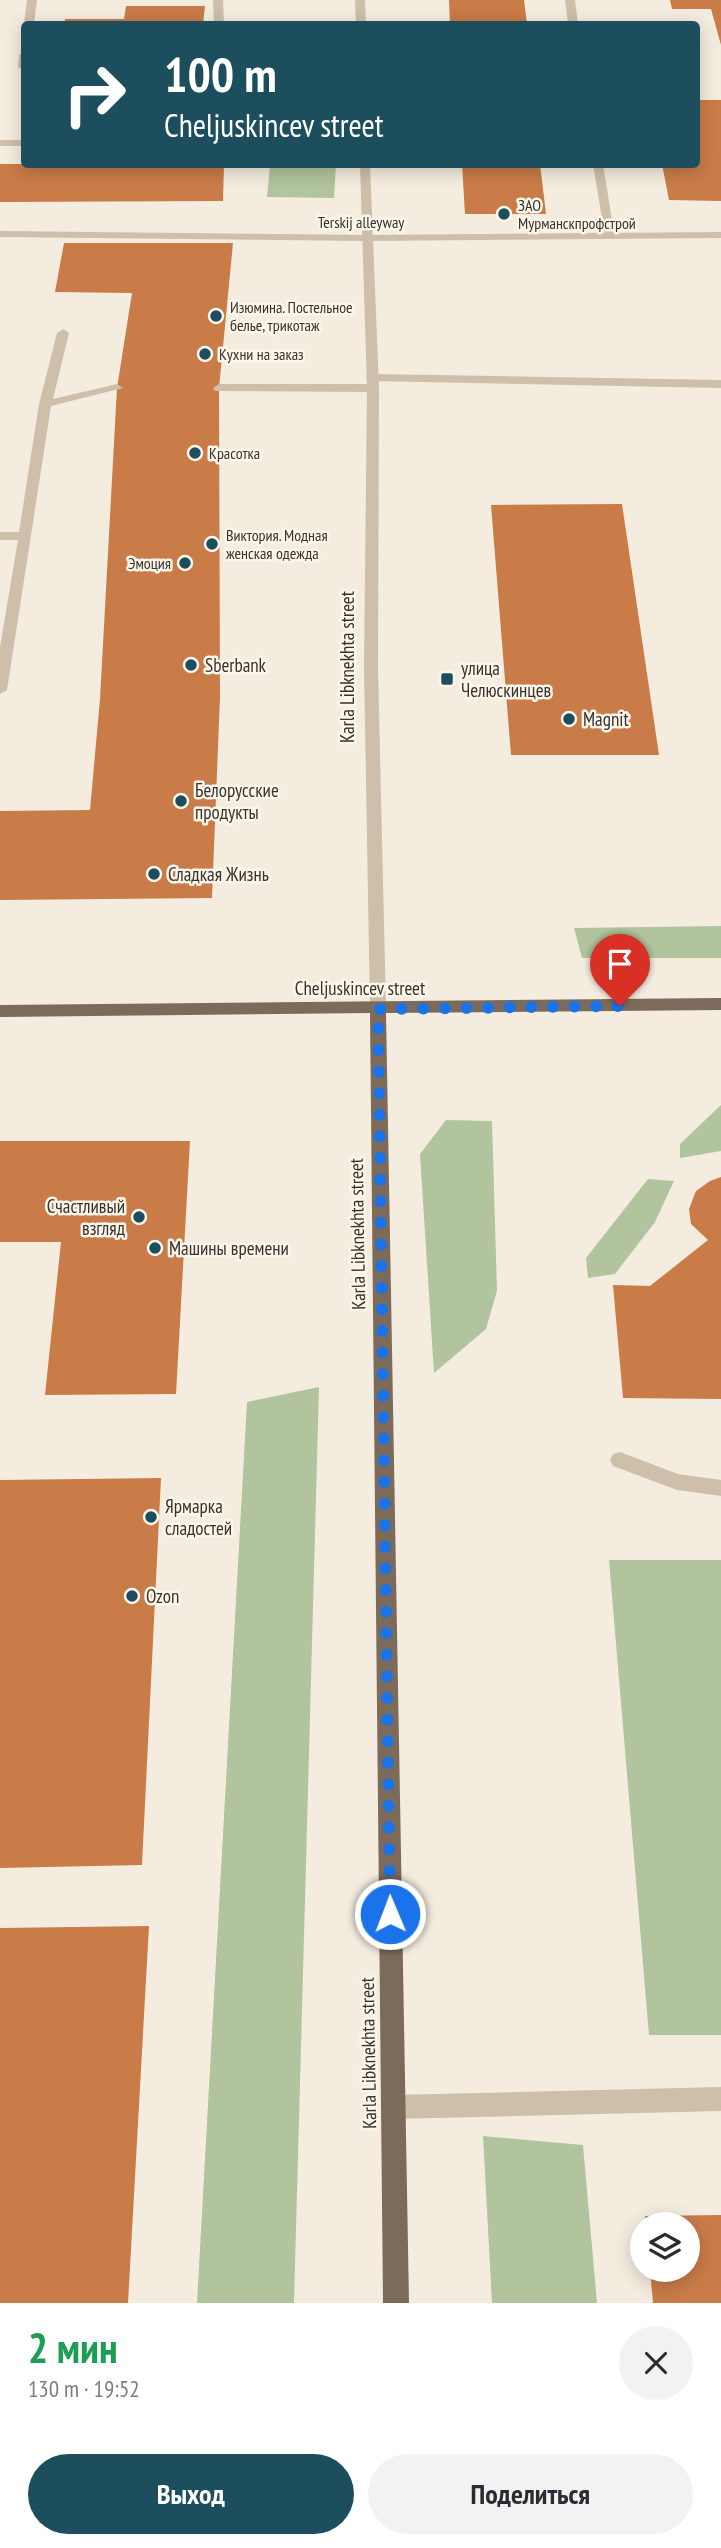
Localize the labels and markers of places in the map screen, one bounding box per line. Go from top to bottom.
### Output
place label: ЗАО Мурманскпрофстрой [518,195,636,233]
marker: ЗАО Мурманскпрофстрой [496,206,512,222]
place label: Изюмина. Постельное белье, трикотаж [230,297,353,335]
marker: Изюмина. Постельное белье, трикотаж [208,308,224,324]
place label: Кухни на заказ [219,344,304,364]
marker: Кухни на заказ [197,346,213,362]
place label: Красотка [209,443,260,463]
marker: Красотка [187,445,203,461]
place label: Виктория. Модная женская одежда [226,525,328,563]
marker: Виктория. Модная женская одежда [204,536,220,552]
place label: Эмоция [128,553,171,573]
marker: Эмоция [177,555,193,571]
place label: Sberbank [205,653,267,677]
place label: улица Челюскинцев [461,656,551,702]
marker: Sberbank [183,657,199,673]
marker: улица Челюскинцев [439,671,455,687]
place label: Magnit [583,707,629,731]
marker: Magnit [561,711,577,727]
place label: Белорусские продукты [195,778,279,824]
marker: Белорусские продукты [173,793,189,809]
place label: Сладкая Жизнь [168,862,269,886]
marker: Сладкая Жизнь [146,866,162,882]
pin [590,934,650,1006]
place label: Счастливый взгляд [47,1194,126,1240]
marker: Счастливый взгляд [131,1209,147,1225]
place label: Машины времени [169,1236,289,1260]
marker: Машины времени [147,1240,163,1256]
place label: Ярмарка сладостей [165,1494,232,1540]
marker: Ярмарка сладостей [143,1509,159,1525]
place label: Ozon [146,1584,179,1608]
marker: Ozon [124,1588,140,1604]

